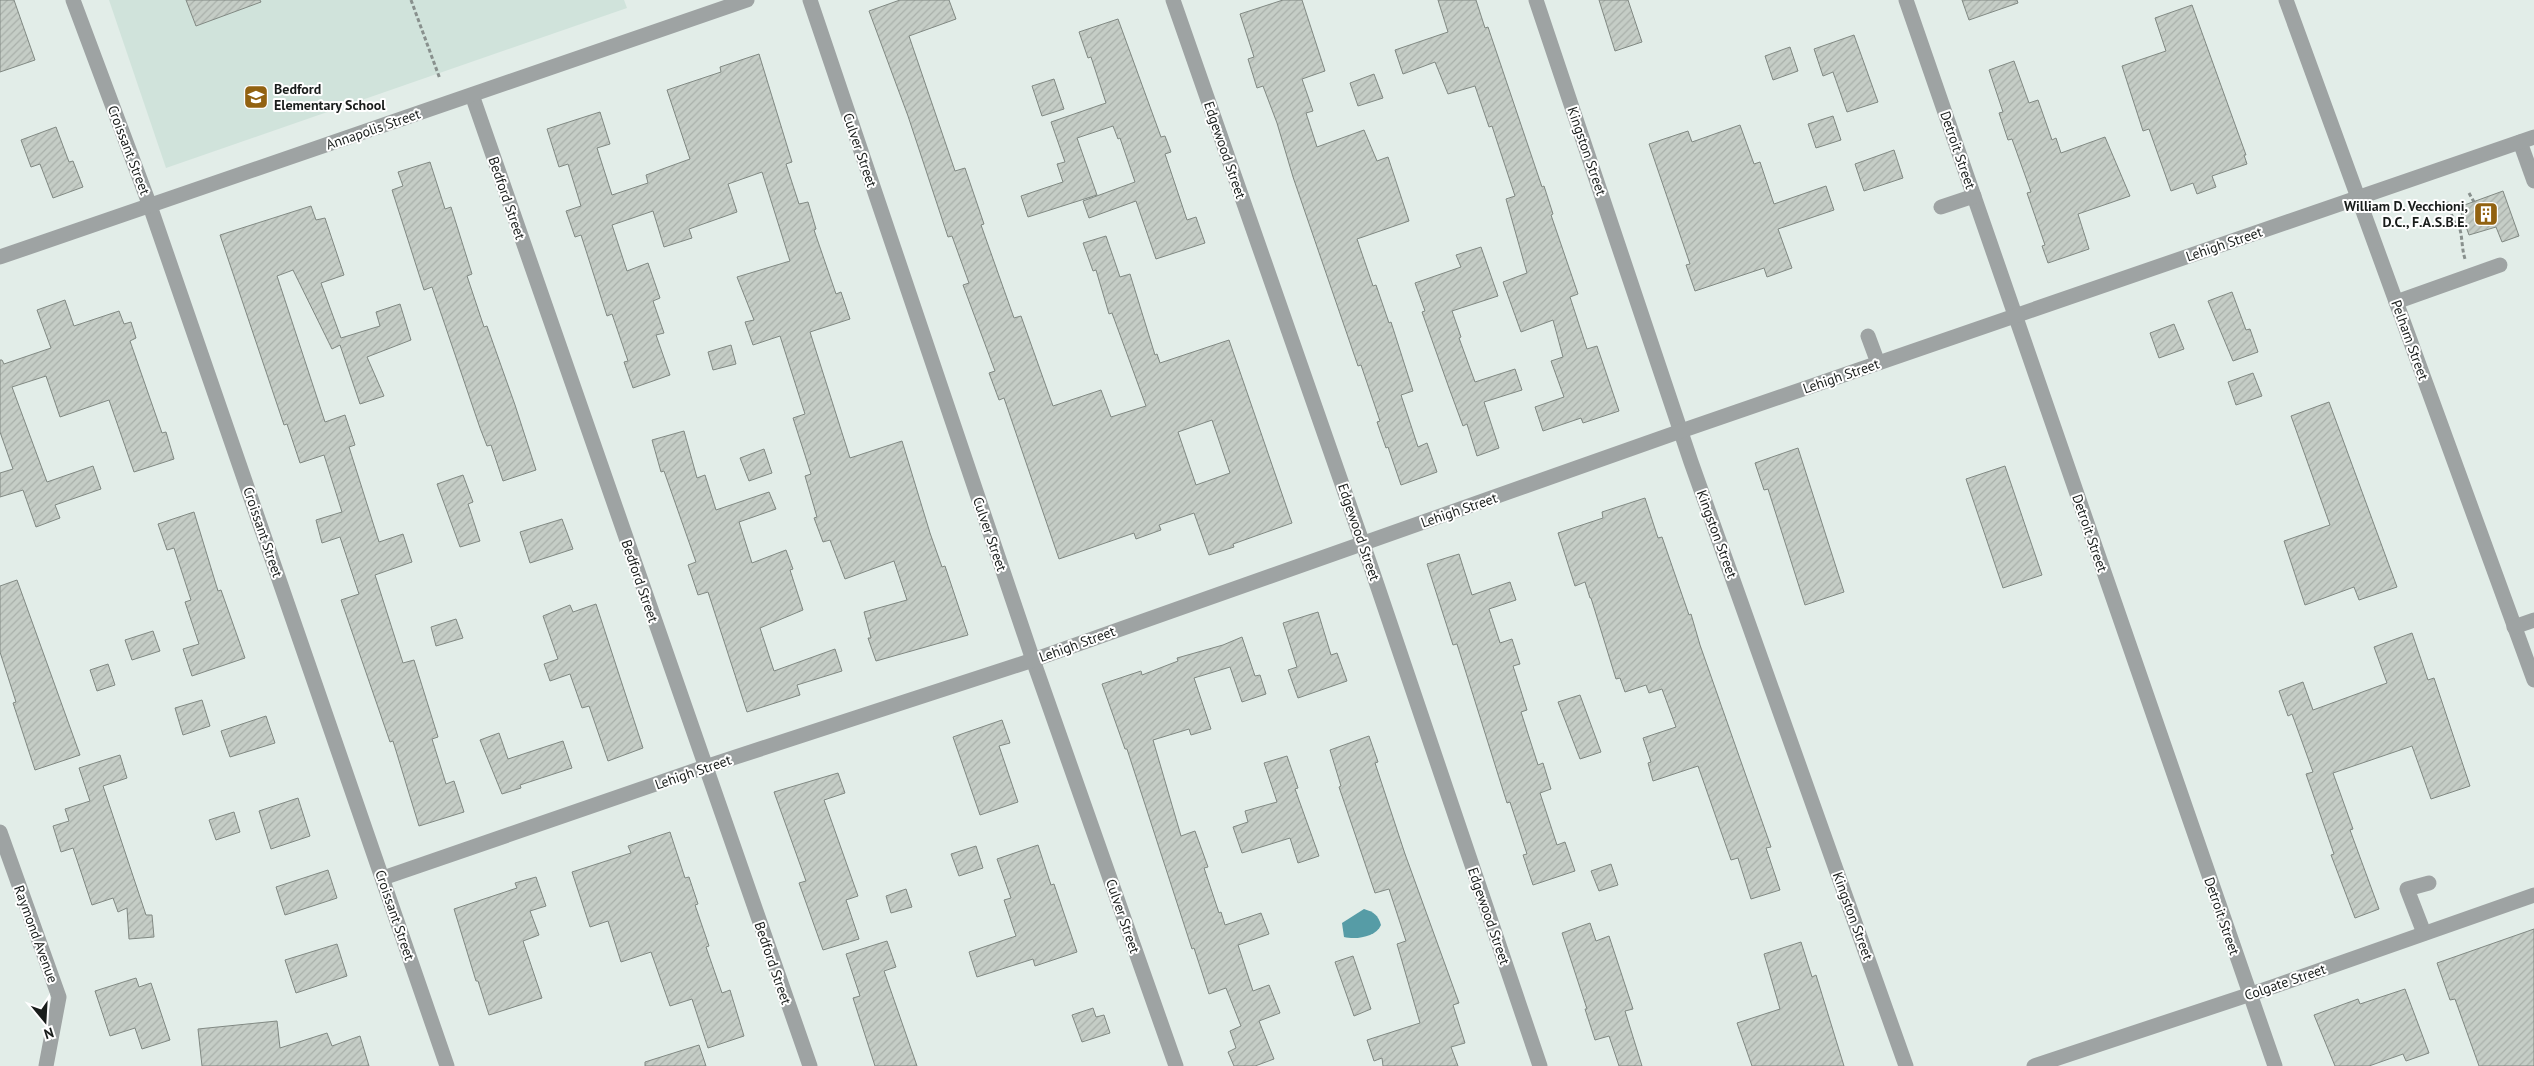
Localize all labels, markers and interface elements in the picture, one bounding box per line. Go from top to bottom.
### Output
place label: Bedford Elementary School [274,80,386,114]
school or university icon: Bedford Elementary School [243,84,269,110]
street label: Edgewood Street [1200,99,1250,201]
street label: Croissant Street [104,103,154,198]
street label: Annapolis Street [323,104,423,154]
street label: Kingston Street [1563,104,1611,198]
street label: Detroit Street [1936,109,1980,192]
street label: Culver Street [839,110,881,190]
street label: Bedford Street [484,154,530,242]
place label: William D. Vecchioni, D.C., F.A.S.B.E. [2344,197,2468,231]
building icon: William D. Vecchioni, D.C., F.A.S.B.E. [2473,201,2499,227]
street label: Lehigh Street [2183,222,2265,265]
street label: Pelham Street [2387,297,2433,383]
street label: Lehigh Street [1800,354,1882,397]
street label: Edgewood Street [1334,481,1384,583]
street label: Croissant Street [239,484,287,580]
street label: Kingston Street [1693,487,1741,581]
street label: Lehigh Street [1418,488,1500,531]
street label: Detroit Street [2068,492,2112,575]
street label: Culver Street [969,494,1011,574]
street label: Bedford Street [617,537,663,625]
street label: Lehigh Street [1037,622,1118,666]
street label: Lehigh Street [652,750,734,793]
street label: Edgewood Street [1464,865,1514,967]
street label: Croissant Street [371,867,419,963]
street label: Kingston Street [1829,869,1877,963]
street label: Detroit Street [2200,875,2244,958]
street label: Culver Street [1102,876,1144,956]
street label: Raymond Avenue [10,883,62,985]
street label: Bedford Street [750,919,796,1007]
street label: Colgate Street [2242,960,2328,1004]
north arrow [20,996,70,1046]
text: N [42,1023,56,1043]

